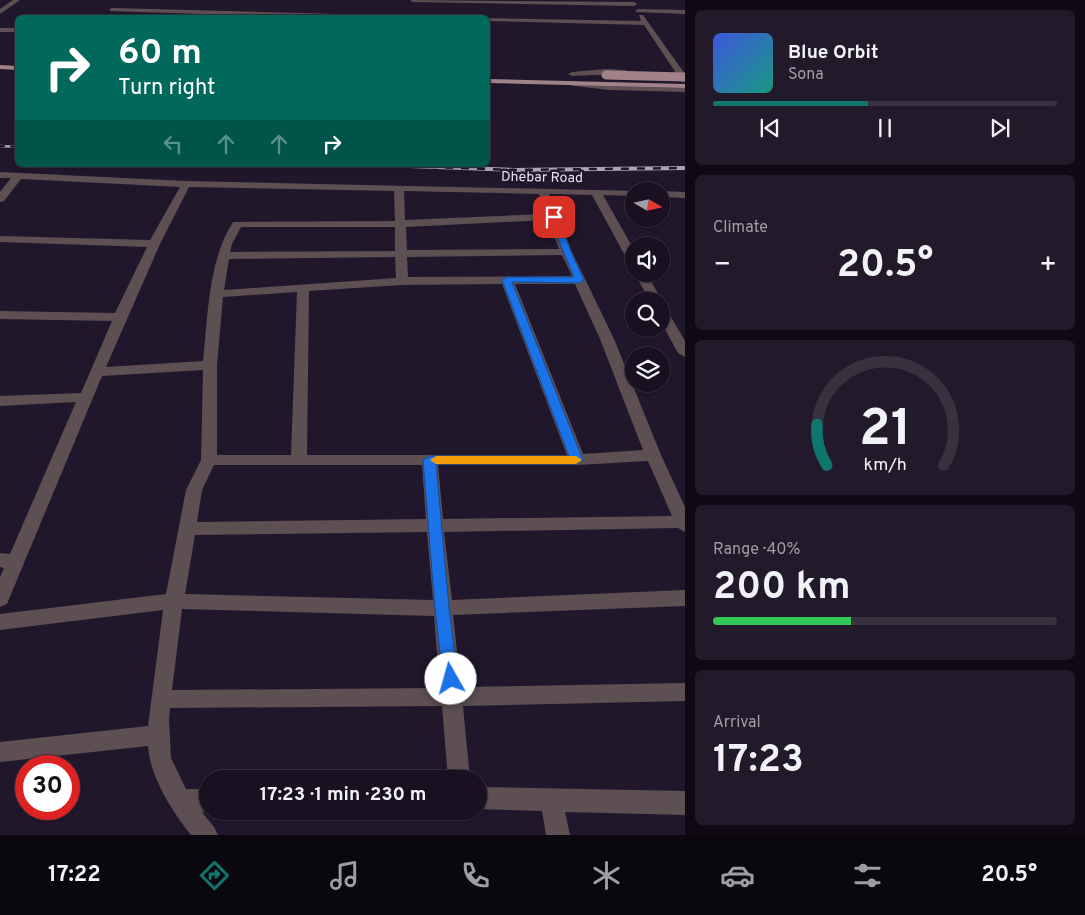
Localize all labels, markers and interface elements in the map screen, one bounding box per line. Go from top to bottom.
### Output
text: 60 m [118,32,202,76]
icon: right [35,35,100,100]
text: Blue Orbit [788,41,878,65]
text: Sona [788,65,824,85]
text: Turn right [118,75,215,102]
icon: previous [756,114,784,142]
icon: pause [871,114,899,142]
icon: next [986,114,1014,142]
icon: left [159,130,187,158]
icon: ahead [212,130,240,158]
icon: ahead [265,130,293,158]
icon: right [318,130,346,158]
street label: Dhebar Road [501,169,583,187]
north arrow [625,182,670,228]
map controls [625,182,670,392]
pin [533,196,575,238]
icon: arrive [540,203,568,231]
text: Climate [713,218,768,238]
button: sound [625,237,670,282]
text: 20.5° [837,242,933,291]
text: − [713,248,731,284]
text: + [1039,248,1057,284]
button: search [625,292,670,337]
button: layers [625,347,670,392]
text: 21 [859,398,911,464]
text: km/h [863,454,907,477]
text: Range · 40% [713,540,801,560]
text: 200 km [713,564,850,613]
position arrow [424,652,476,704]
text: Arrival [713,713,761,733]
text: 17:23 [713,737,804,786]
speed limit sign: 30 [15,755,80,820]
text: 17:23 · 1 min · 230 m [260,783,426,807]
icon: directions [197,858,232,893]
icon: music [327,858,362,893]
icon: phone [458,858,493,893]
icon: climate [589,858,624,893]
icon: car [720,858,755,893]
icon: filters [850,858,885,893]
text: 17:22 [48,862,101,889]
text: 20.5° [981,862,1037,889]

